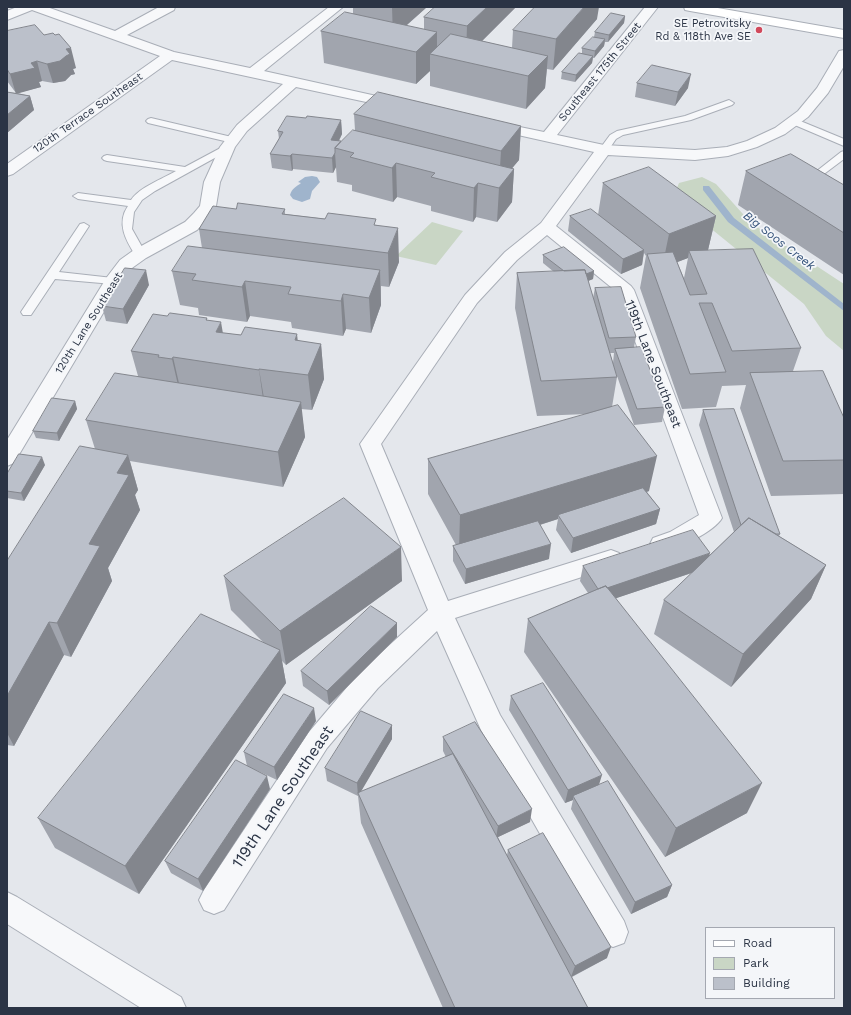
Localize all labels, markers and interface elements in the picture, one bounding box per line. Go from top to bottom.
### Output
place label: SE Petrovitsky Rd & 118th Ave SE [655,17,751,43]
street label: Southeast 175th Street [556,20,644,124]
marker: SE Petrovitsky Rd & 118th Ave SE [754,25,764,35]
street label: 120th Terrace Southeast [31,70,145,156]
water label: Big Soos Creek [740,209,818,273]
street label: 120th Lane Southeast [52,270,126,376]
street label: 119th Lane Southeast [621,298,685,430]
street label: 119th Lane Southeast [228,722,338,872]
legend [705,927,835,999]
text: Road [743,936,772,950]
text: Park [743,956,769,970]
text: Building [743,976,790,990]

